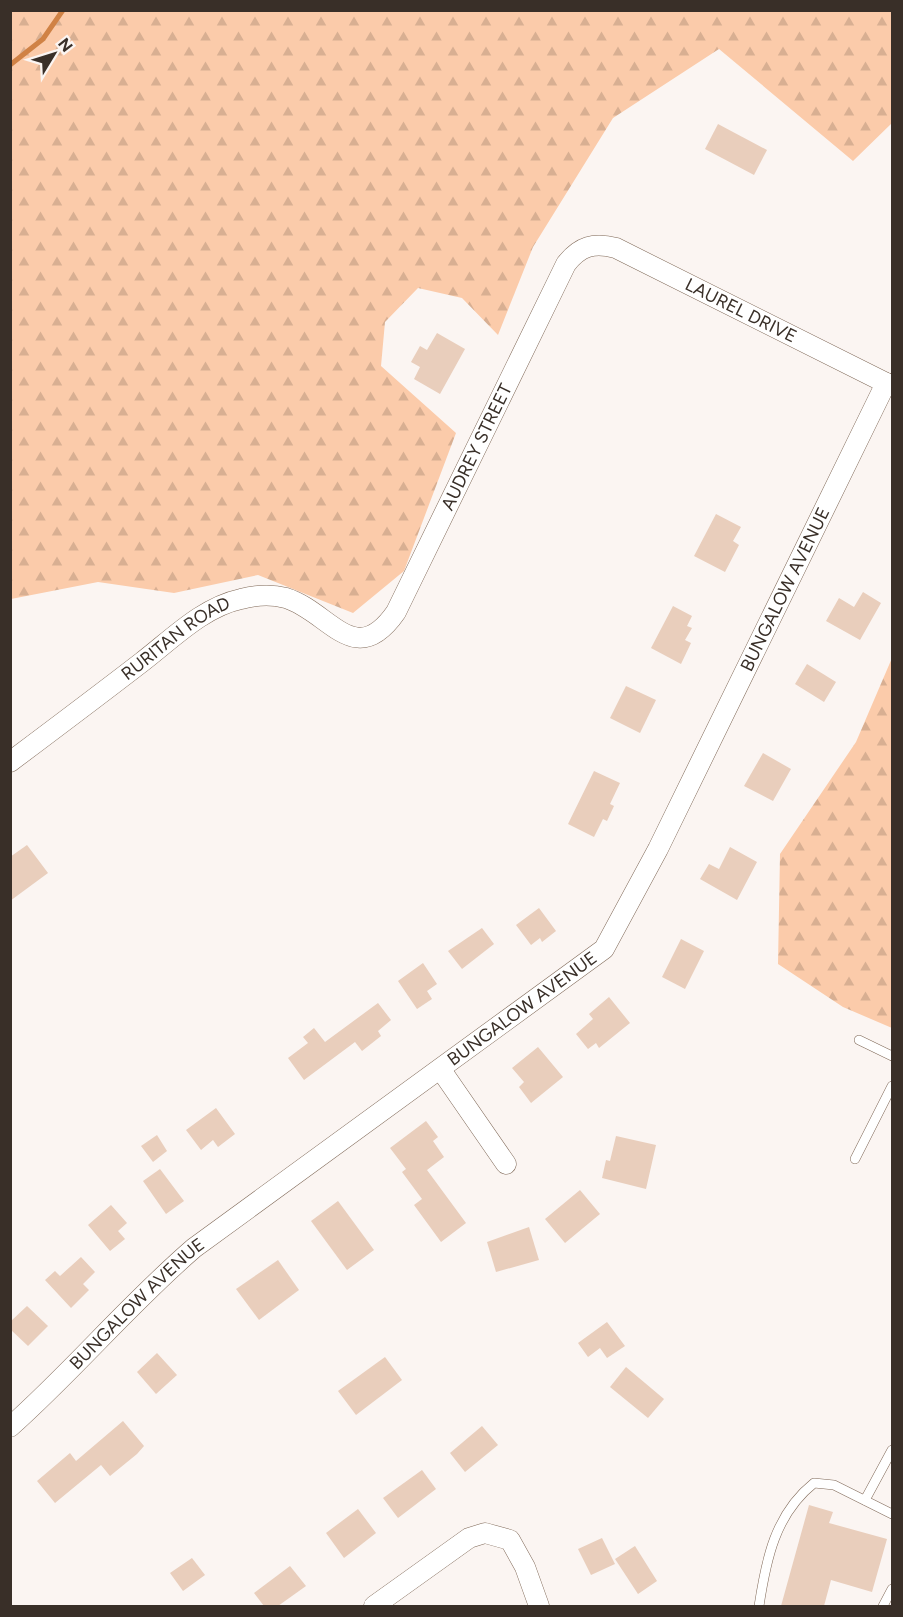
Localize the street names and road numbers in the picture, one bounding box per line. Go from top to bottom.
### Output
street label: LAUREL DRIVE [682,273,800,348]
street label: AUDREY STREET [436,380,517,514]
street label: BUNGALOW AVENUE [736,504,834,675]
street label: RURITAN ROAD [117,592,233,685]
street label: BUNGALOW AVENUE [443,947,601,1071]
street label: BUNGALOW AVENUE [65,1233,209,1374]

